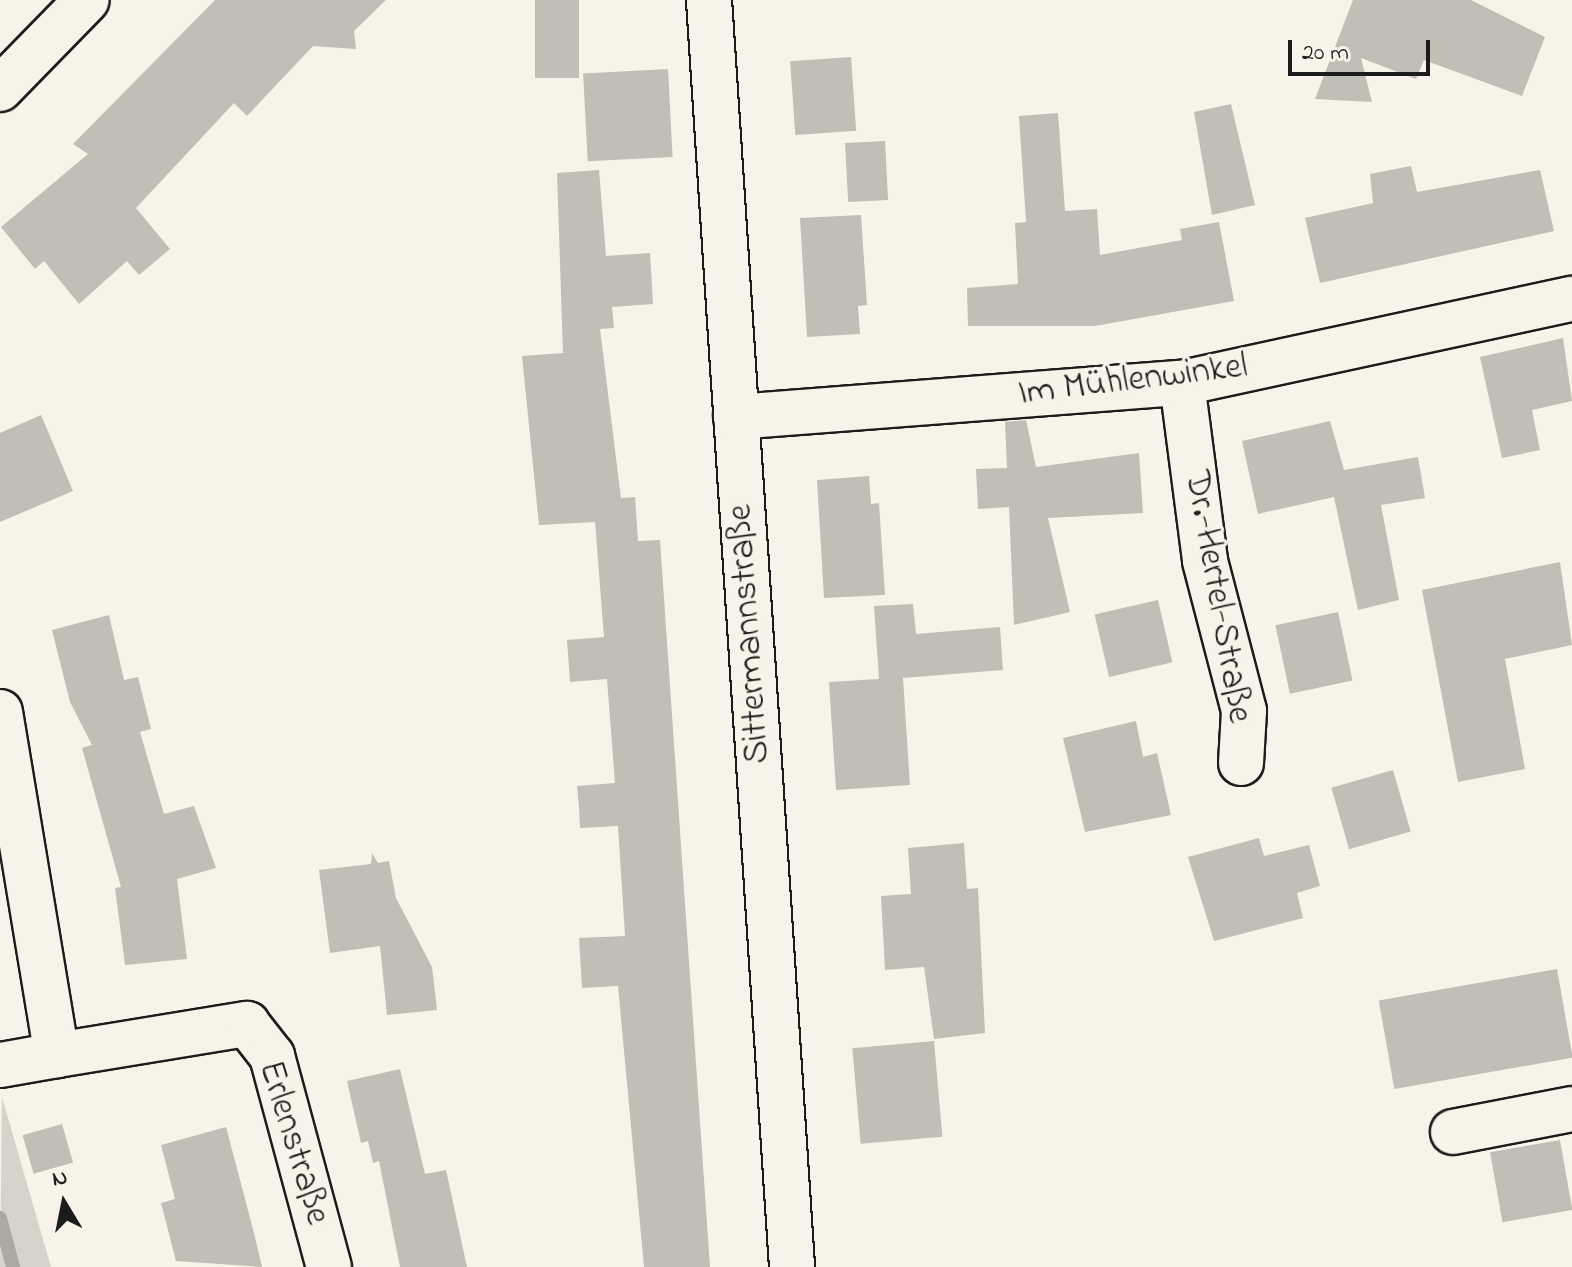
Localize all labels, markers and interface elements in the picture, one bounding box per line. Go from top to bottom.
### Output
scale bar [1292,24,1434,74]
text: 20 m [1302,36,1349,71]
street label: Im Mühlenwinkel [1016,346,1250,416]
street label: Dr.-Hertel-Straße [1174,468,1260,726]
street label: Sittermannstraße [719,503,781,765]
street label: Erlenstraße [248,1056,338,1230]
text: N [50,1162,70,1196]
north arrow [24,1163,104,1243]

